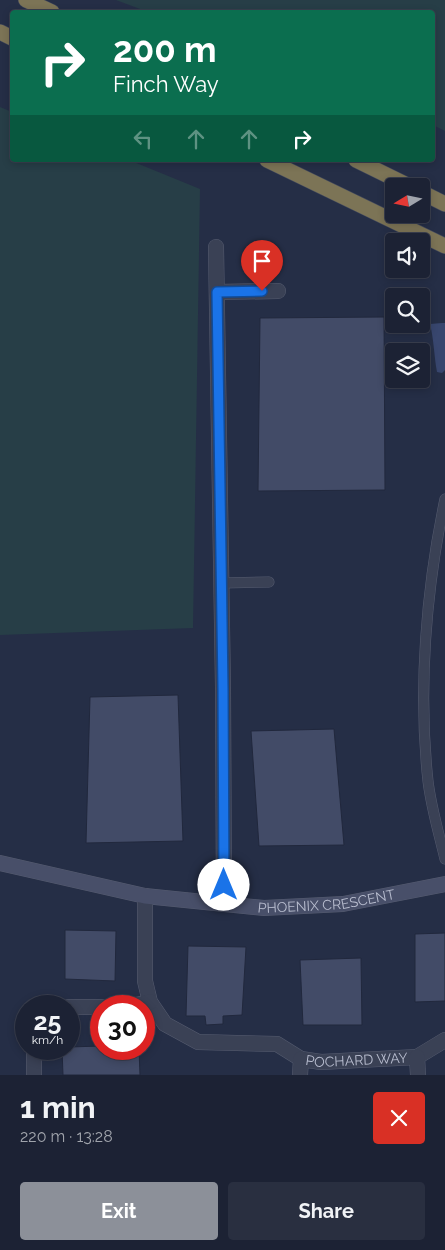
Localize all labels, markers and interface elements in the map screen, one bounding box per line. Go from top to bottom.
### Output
text: 200 m [113,29,217,70]
icon: right [30,30,95,95]
text: Finch Way [113,71,219,97]
icon: left [129,125,157,153]
icon: ahead [182,125,210,153]
icon: ahead [235,125,263,153]
icon: right [288,125,316,153]
north arrow [385,178,430,222]
map controls [385,178,430,388]
button: sound [385,233,430,278]
pin [241,240,283,291]
icon: arrive [248,247,276,275]
button: search [385,288,430,333]
button: layers [385,343,430,388]
position arrow [197,858,249,910]
street label: PHOENIX CRESCENT [257,886,397,916]
speed limit sign: 30 [90,995,155,1060]
text: 25 [34,1006,61,1036]
text: km/h [32,1033,63,1047]
street label: POCHARD WAY [305,1049,408,1070]
text: 1 min [20,1090,96,1125]
button: close [373,1092,425,1144]
text: 220 m · 13:28 [20,1127,113,1146]
button: Exit [20,1182,218,1240]
button: Share [228,1182,425,1240]

